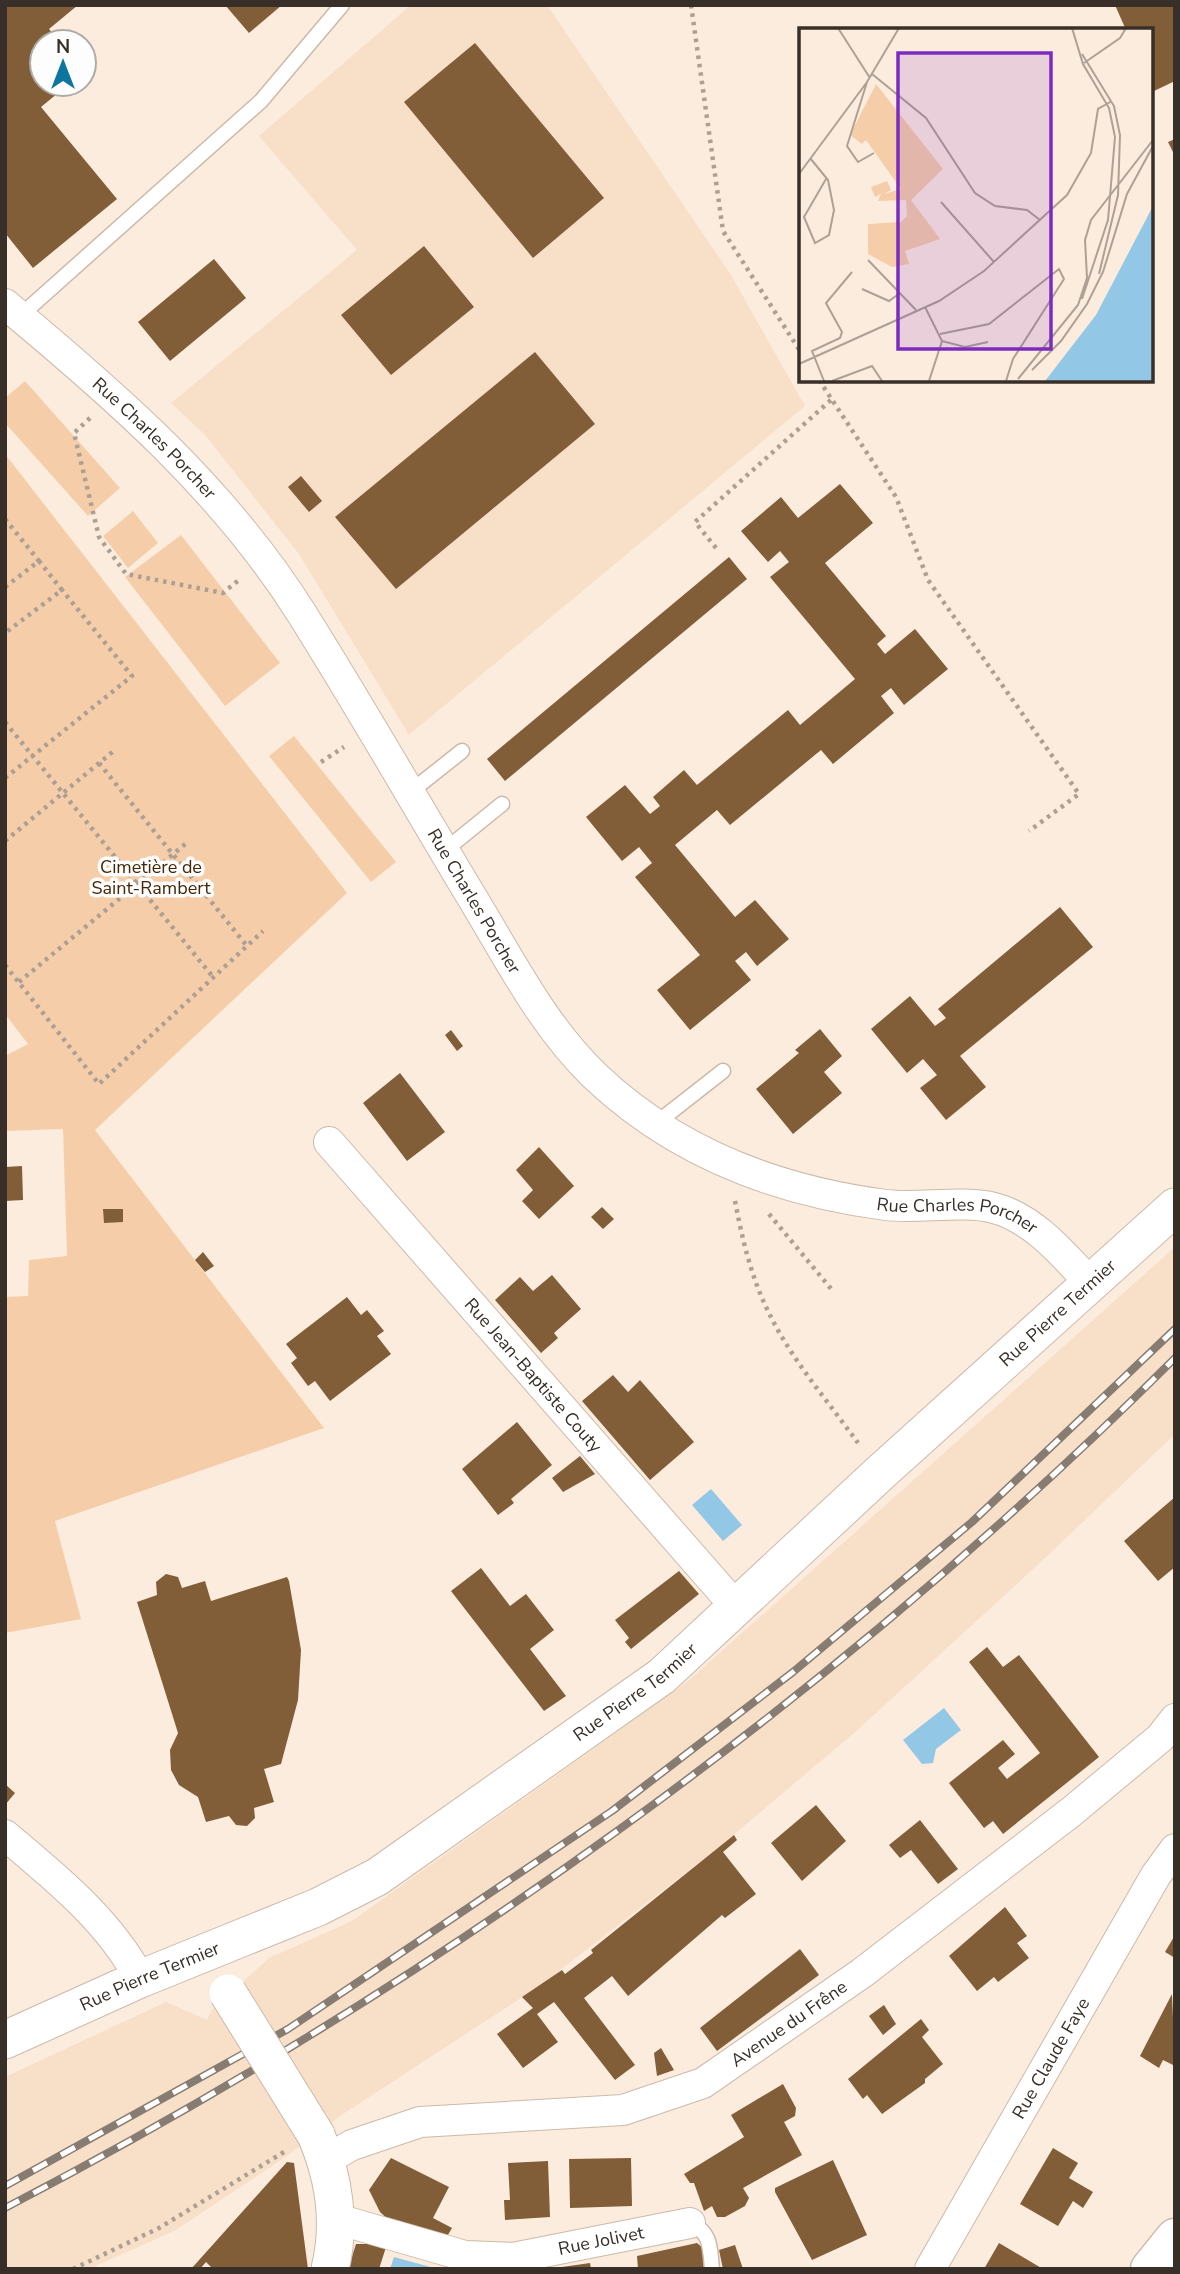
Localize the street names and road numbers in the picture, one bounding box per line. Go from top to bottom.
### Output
street label: Rue Charles Porcher [87,372,222,505]
street label: Rue Charles Porcher [422,824,527,979]
street label: Rue Charles Porcher [875,1192,1043,1239]
street label: Rue Pierre Termier [994,1254,1122,1372]
street label: Rue Jean-Baptiste Couty [459,1293,608,1458]
street label: Rue Pierre Termier [569,1637,703,1747]
street label: Rue Pierre Termier [76,1936,224,2017]
street label: Avenue du Frêne [726,1975,852,2072]
street label: Rue Claude Faye [1007,1993,1095,2123]
street label: Rue Jolivet [556,2220,647,2261]

